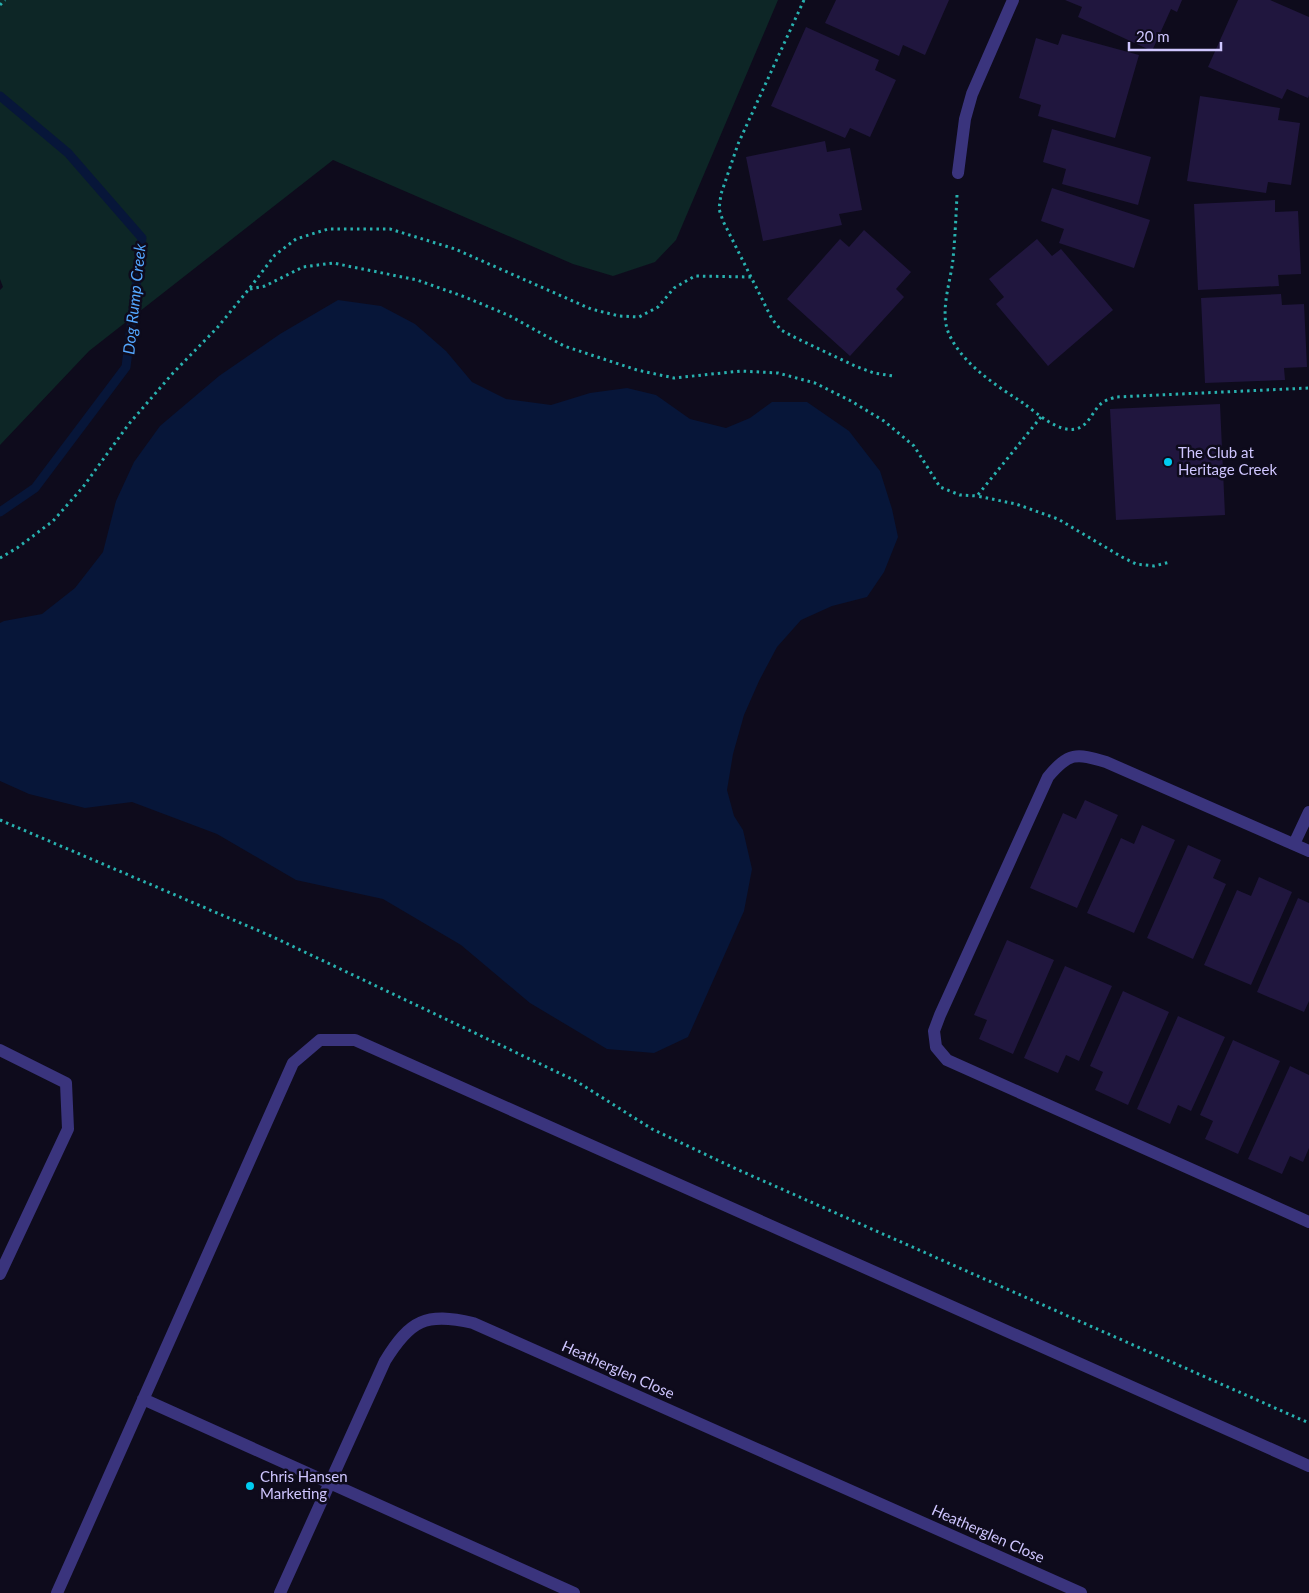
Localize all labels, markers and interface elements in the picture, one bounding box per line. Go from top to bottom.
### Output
scale bar [1129,20,1222,52]
text: 20 m [1136,27,1170,45]
water label: Dog Rump Creek [118,242,149,355]
place label: The Club at Heritage Creek [1178,443,1277,478]
marker: The Club at Heritage Creek [1162,456,1174,468]
street label: Heatherglen Close [559,1336,678,1402]
place label: Chris Hansen Marketing [260,1467,348,1502]
marker: Chris Hansen Marketing [244,1480,256,1492]
street label: Heatherglen Close [929,1500,1048,1566]

